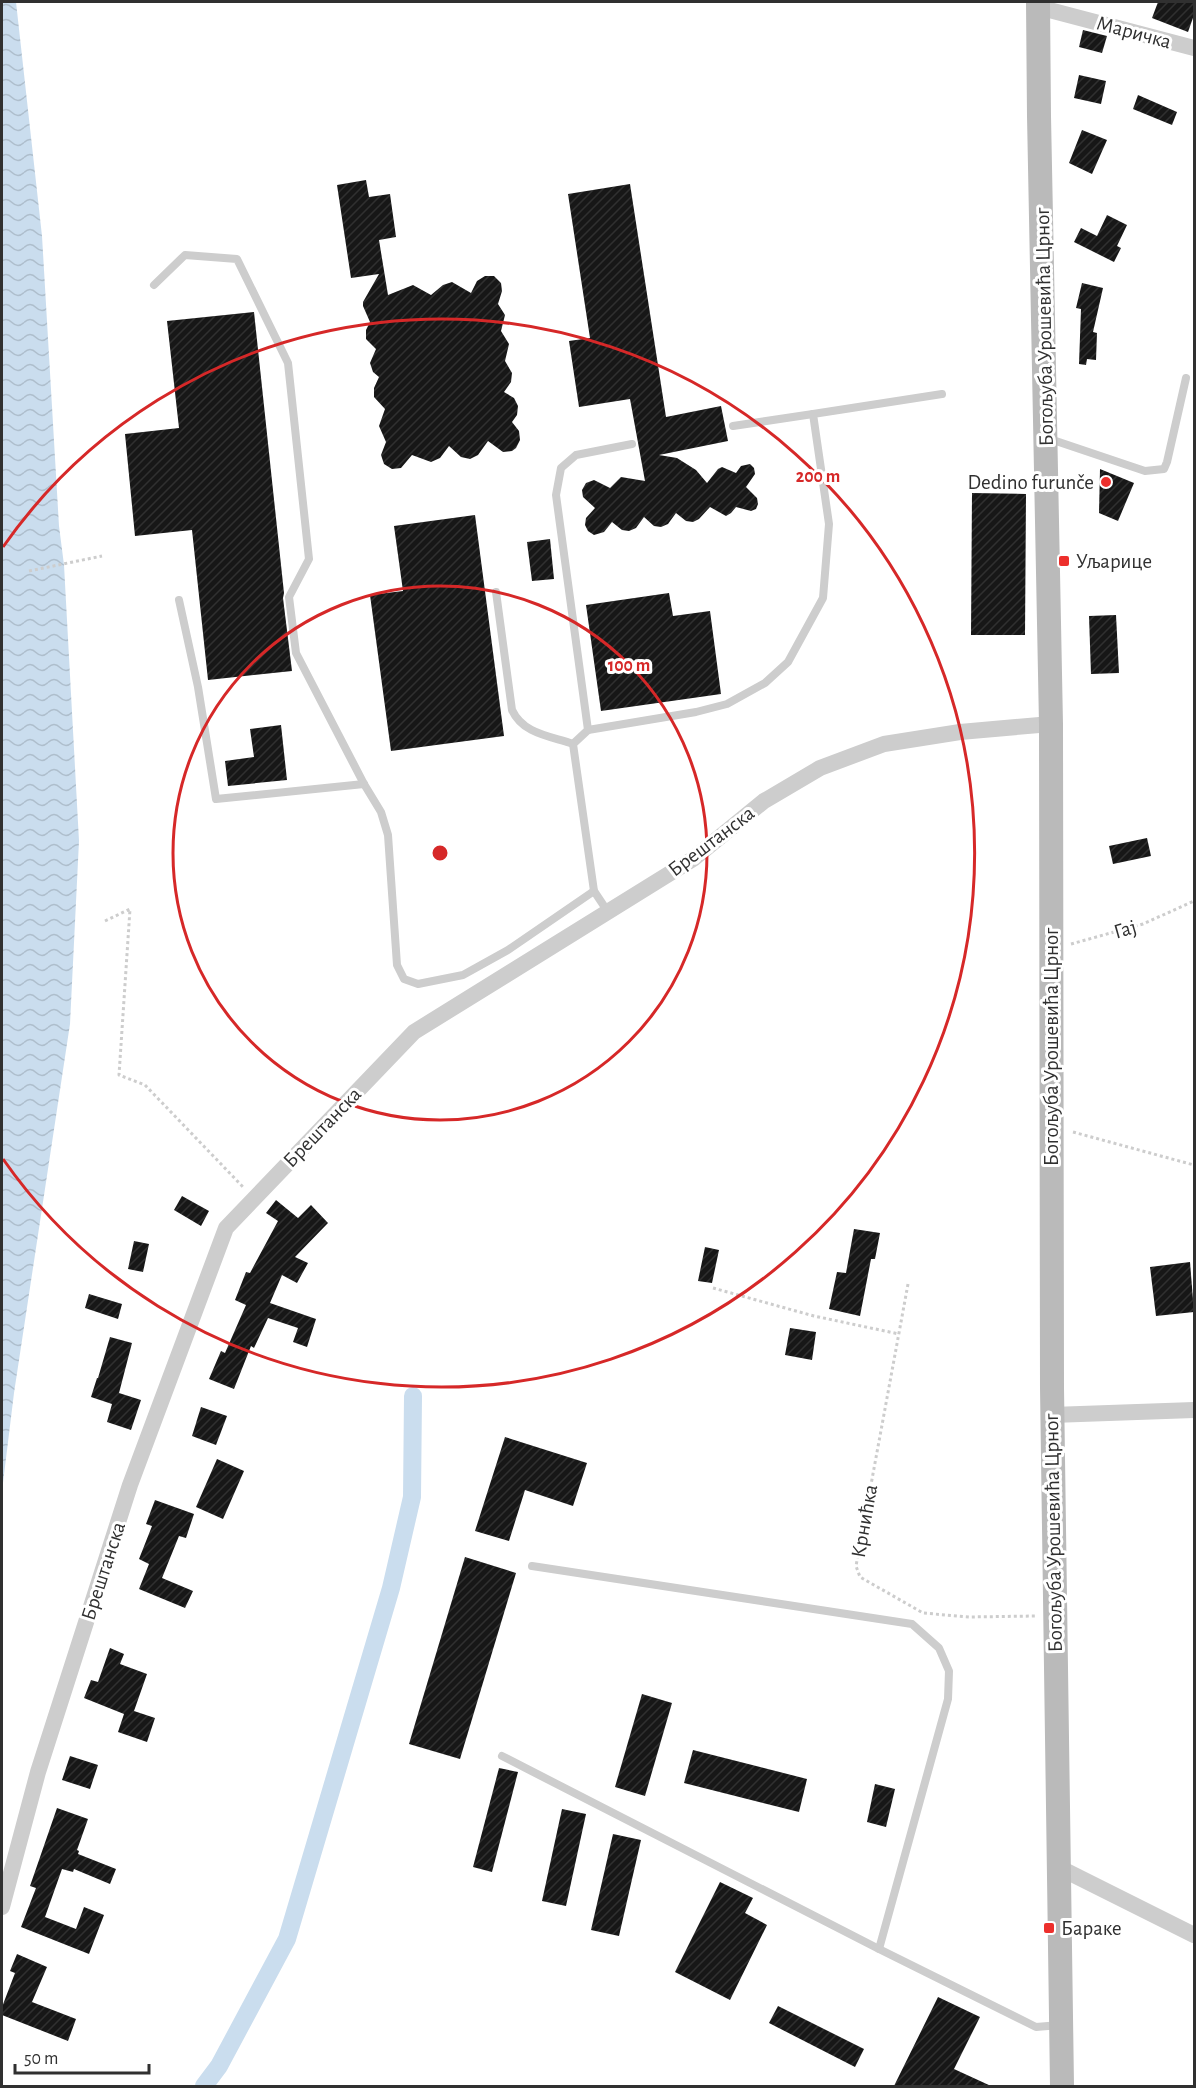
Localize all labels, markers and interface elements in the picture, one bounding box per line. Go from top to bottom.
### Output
street label: Маричка [1094,12,1174,53]
street label: Богољуба Урошевића Црног [1032,207,1057,446]
text: 200 m [796,468,840,486]
place label: Dedino furunče [967,472,1094,493]
marker: Dedino furunče [1099,475,1113,489]
place label: Уљарице [1076,551,1152,572]
marker: Уљарице [1057,554,1071,568]
text: 100 m [608,657,650,675]
street label: Брештанска [664,802,759,881]
centre of rings [430,843,450,863]
street label: Гај [1111,916,1139,943]
street label: Богољуба Урошевића Црног [1041,927,1062,1166]
street label: Брештанска [279,1083,366,1171]
street label: Богољуба Урошевића Црног [1041,1413,1066,1652]
street label: Крнићка [848,1482,881,1559]
street label: Брештанска [78,1519,129,1623]
place label: Бараке [1061,1918,1122,1939]
marker: Бараке [1042,1921,1056,1935]
scale bar [15,2037,148,2075]
text: 50 m [24,2050,58,2068]

